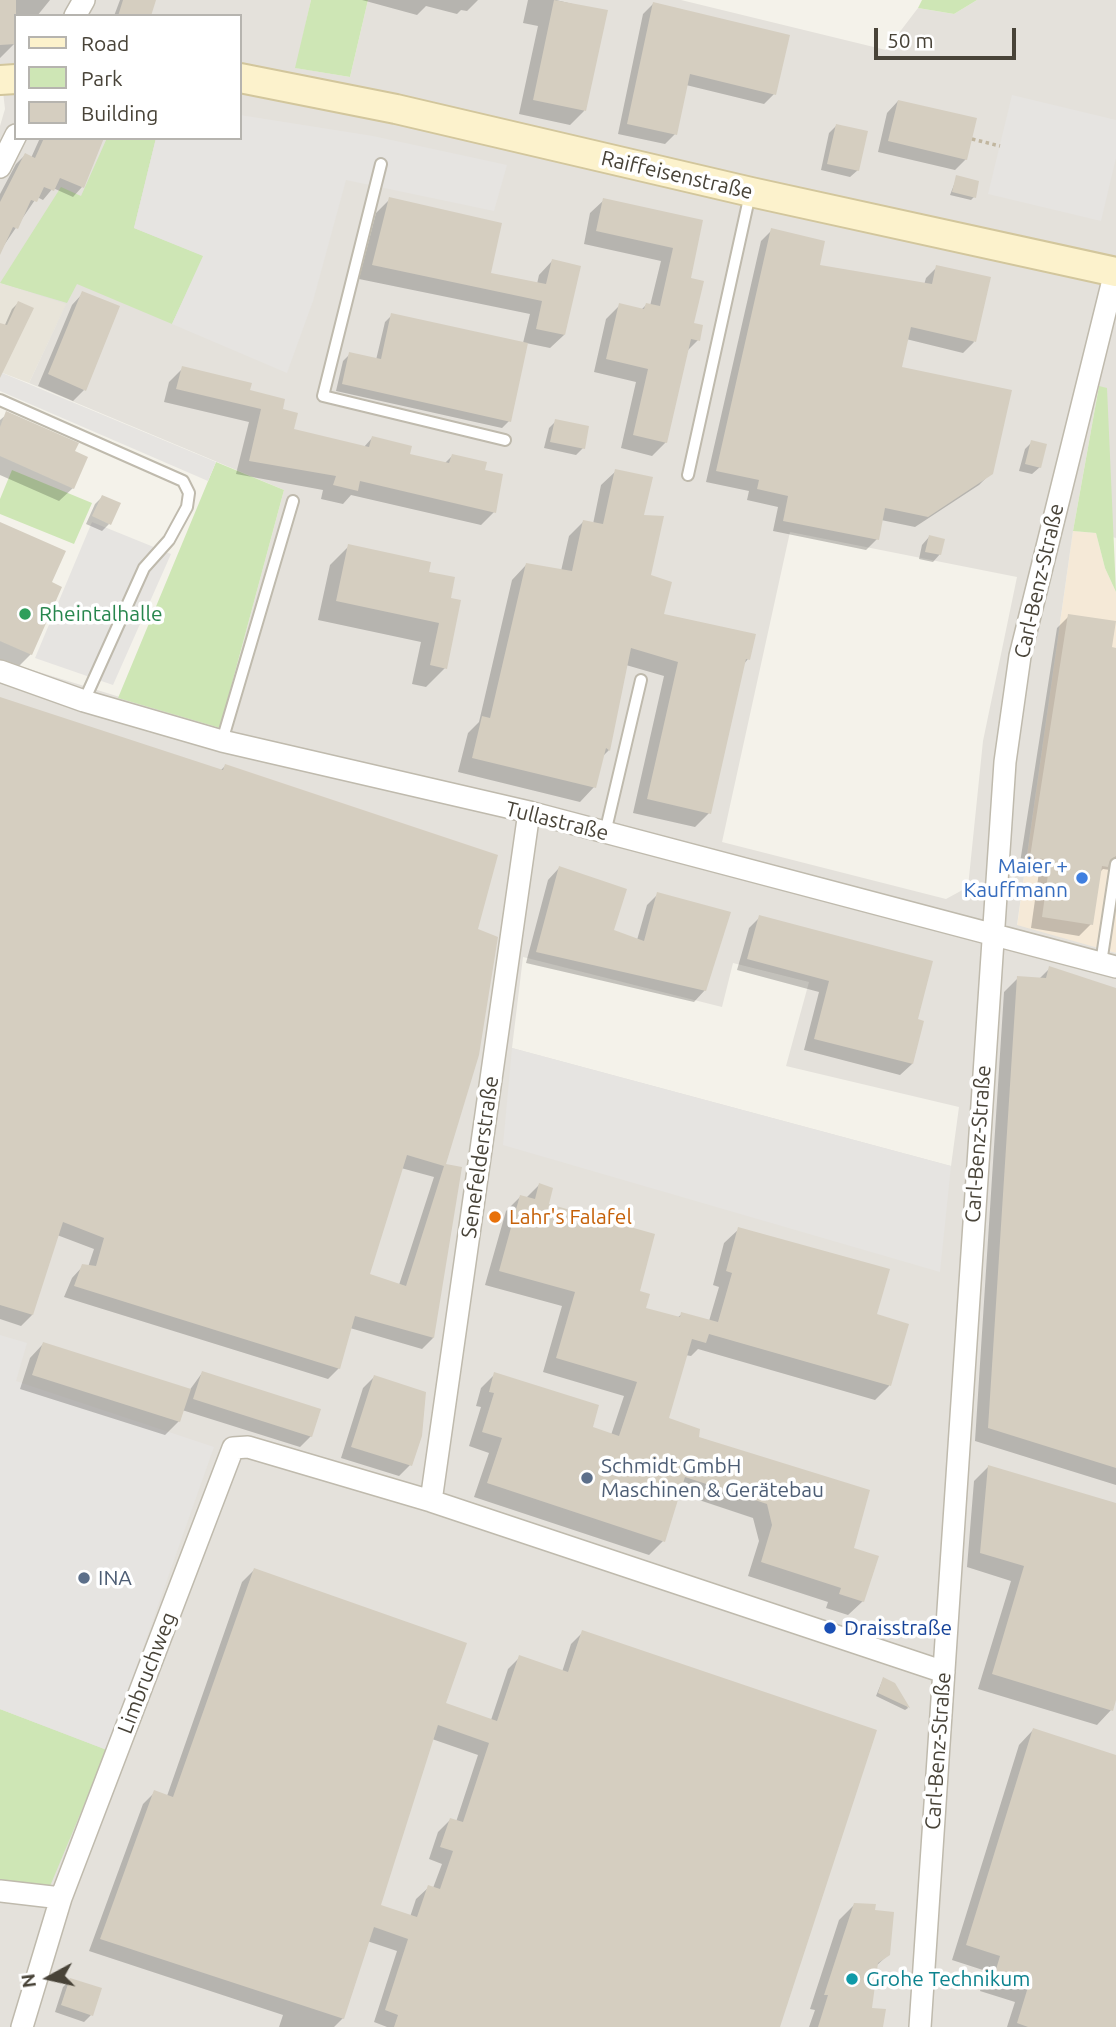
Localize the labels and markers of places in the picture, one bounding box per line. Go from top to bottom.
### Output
place label: Rheintalhalle [39,601,163,627]
marker: Rheintalhalle [17,606,33,622]
place label: Maier + Kauffmann [964,853,1068,903]
marker: Maier + Kauffmann [1074,870,1090,886]
place label: Lahr's Falafel [509,1204,632,1230]
marker: Lahr's Falafel [487,1209,503,1225]
place label: Schmidt GmbH Maschinen & Gerätebau [601,1453,824,1503]
marker: Schmidt GmbH Maschinen & Gerätebau [579,1470,595,1486]
place label: INA [98,1565,132,1591]
marker: INA [76,1570,92,1586]
place label: Draisstraße [844,1615,952,1641]
marker: Draisstraße [822,1620,838,1636]
place label: Grohe Technikum [866,1966,1030,1992]
marker: Grohe Technikum [844,1971,860,1987]

